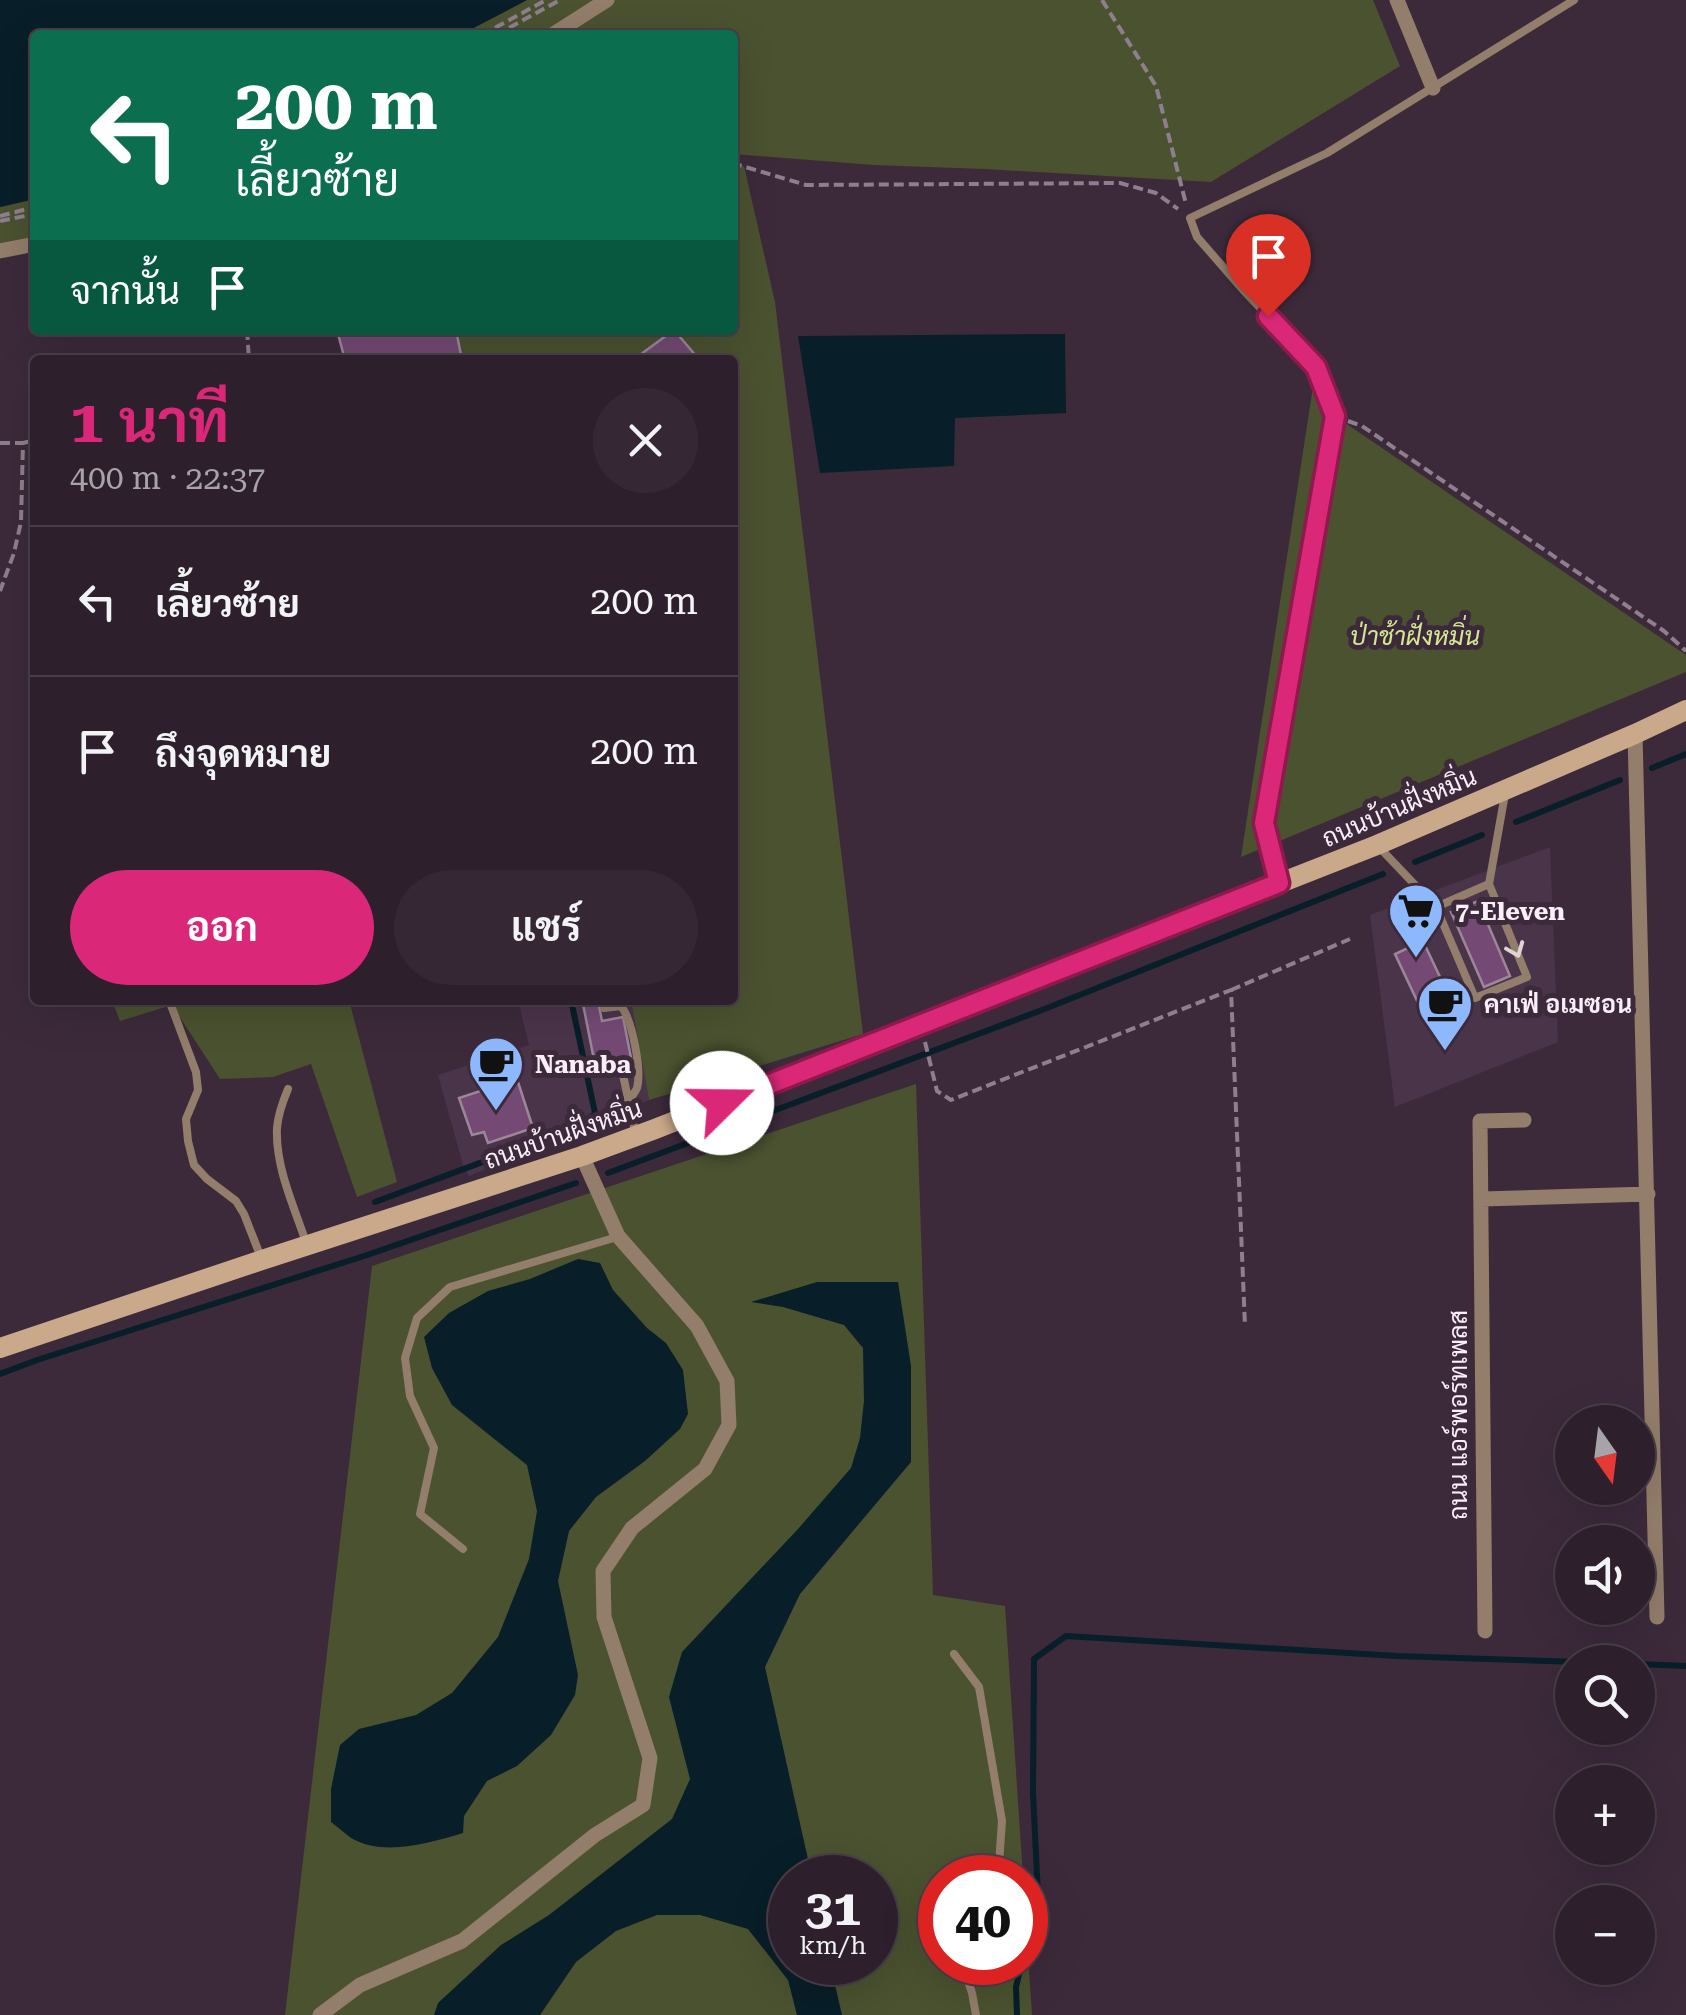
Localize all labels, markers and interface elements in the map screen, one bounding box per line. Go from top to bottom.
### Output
text: 200 m [235,64,438,146]
icon: left [70,70,200,200]
text: เลี้ยวซ้าย [235,154,399,207]
pin [1226,214,1311,317]
icon: arrive [1241,229,1296,284]
icon: arrive [200,260,255,315]
text: จากนั้น [70,269,180,313]
text: 1 นาที [70,386,229,457]
button: close [593,388,698,493]
text: 400 m · 22:37 [70,459,265,497]
icon: left [70,574,125,629]
text: 200 m [590,579,698,623]
text: เลี้ยวซ้าย [155,582,300,626]
park label: ป่าช้าฝั่งหมิ่น [1350,615,1480,651]
icon: arrive [70,724,125,779]
text: 200 m [590,729,698,773]
text: ถึงจุดหมาย [155,732,331,776]
street label: ถนนบ้านฝั่งหมิ่น [1315,755,1481,853]
button: ออก [70,870,374,985]
button: แชร์ [394,870,698,985]
supermarket icon: 7-Eleven [1386,881,1446,960]
place label: 7-Eleven [1455,897,1565,926]
one-way arrow [1504,940,1524,958]
cafe icon: คาเฟ่ อเมซอน [1415,974,1475,1053]
place label: คาเฟ่ อเมซอน [1484,990,1632,1019]
cafe icon: Nanaba [466,1034,526,1113]
place label: Nanaba [535,1050,632,1079]
position arrow [670,1051,774,1155]
street label: ถนนบ้านฝั่งหมิ่น [478,1087,646,1175]
street label: ถนน แอร์พอร์ทเพลส [1441,1310,1473,1520]
north arrow [1555,1405,1655,1505]
map controls [1555,1405,1655,1985]
button: sound [1555,1525,1655,1625]
button: search [1555,1645,1655,1745]
button: + [1555,1765,1655,1865]
speed limit sign: 40 [918,1855,1048,1985]
text: 31 [805,1879,861,1937]
button: − [1555,1885,1655,1985]
text: km/h [800,1931,866,1960]

